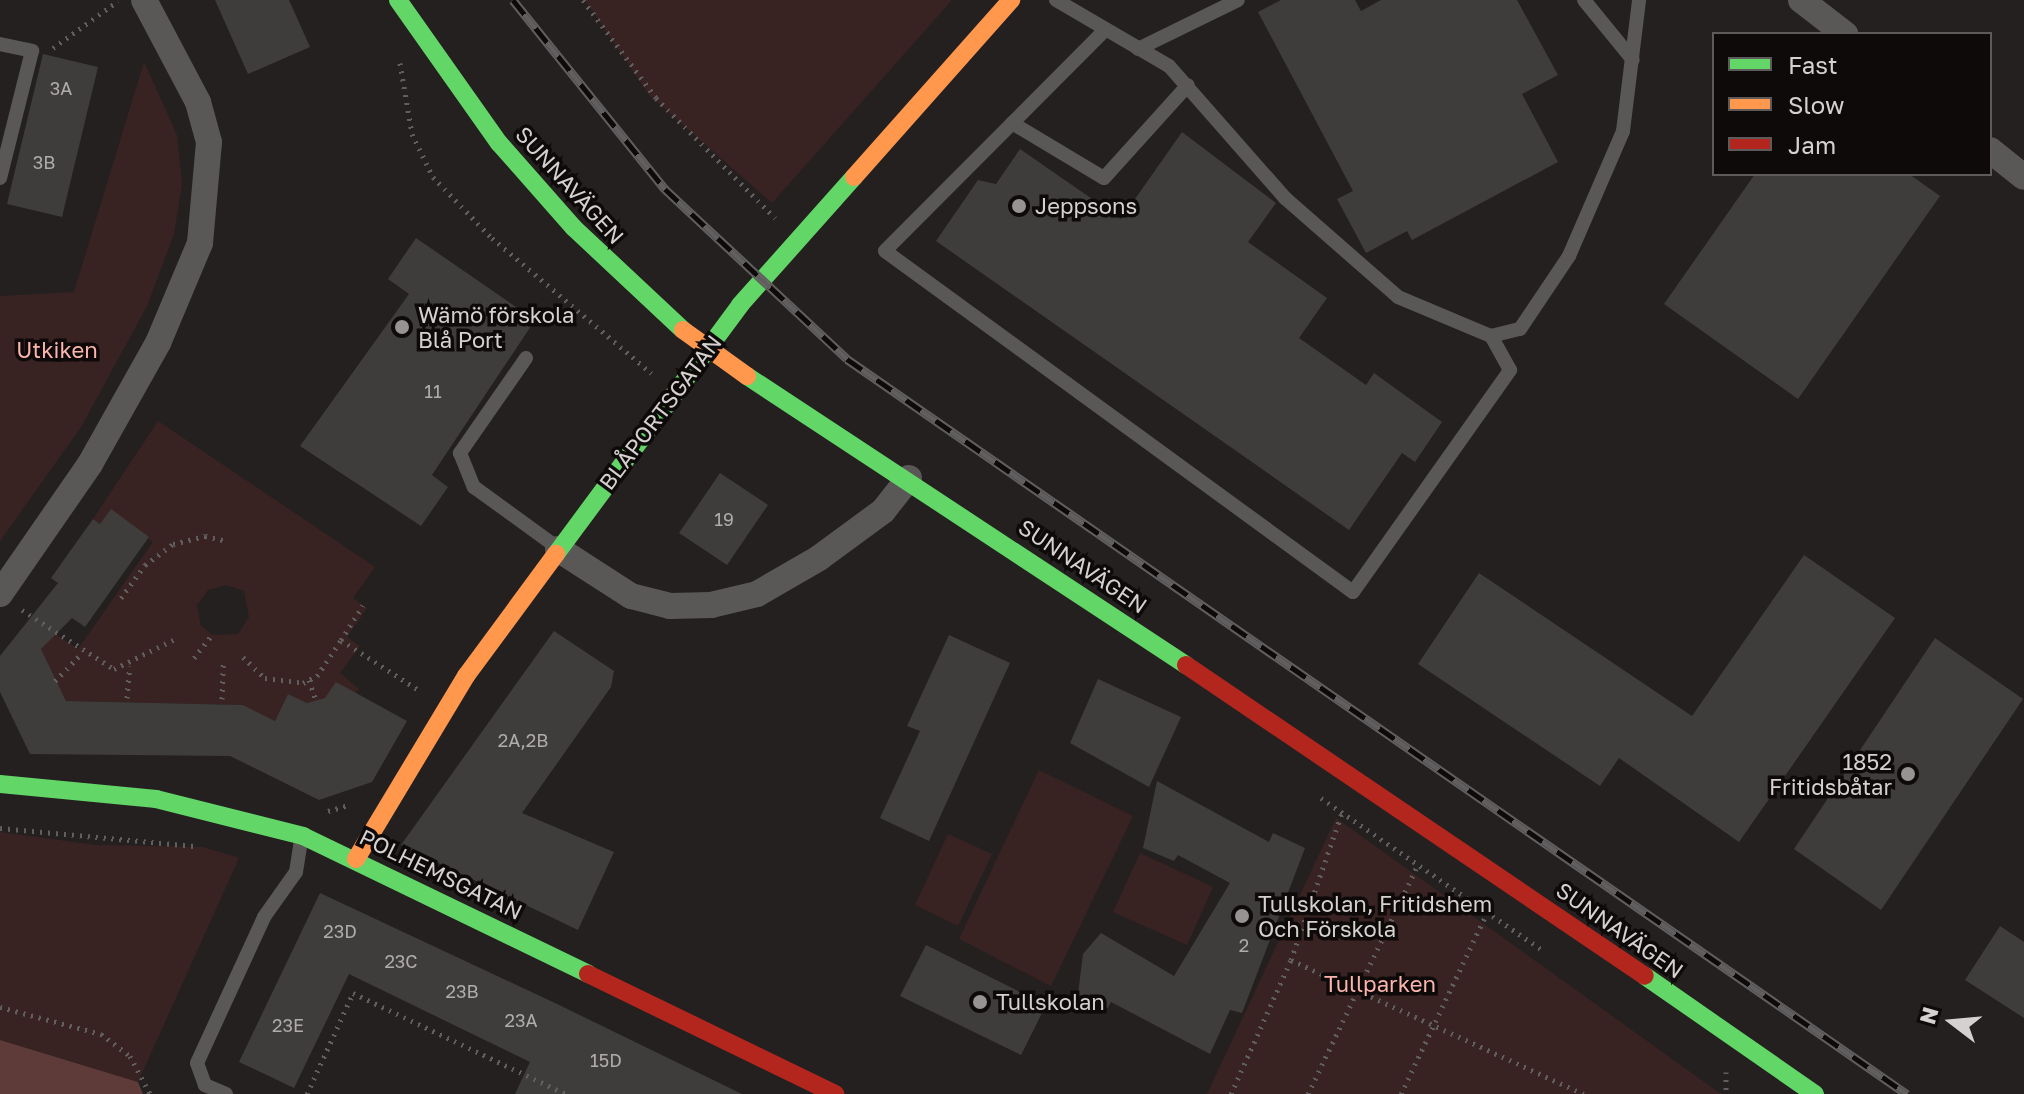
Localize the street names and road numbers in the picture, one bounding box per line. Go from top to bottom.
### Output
street label: SUNNAVÄGEN [510,121,630,249]
street label: BLÅPORTSGATAN [593,329,727,495]
street label: SUNNAVÄGEN [1014,513,1152,619]
street label: POLHEMSGATAN [355,823,527,925]
street label: SUNNAVÄGEN [1551,876,1689,984]

